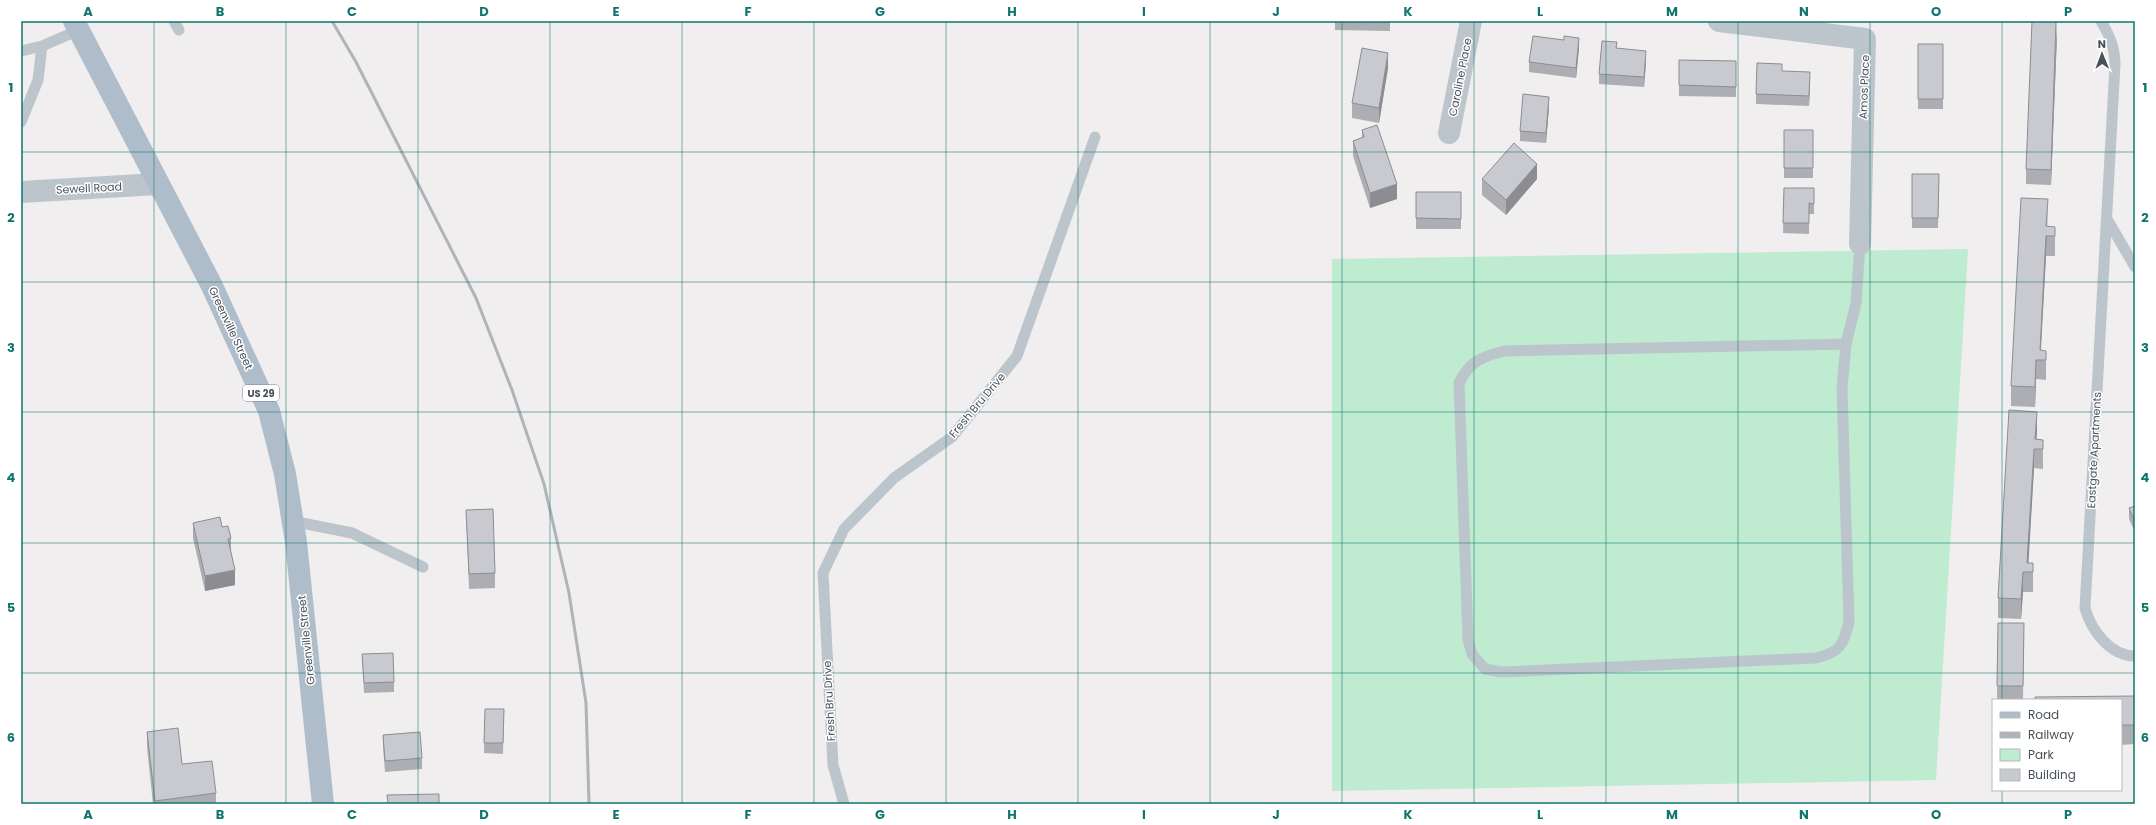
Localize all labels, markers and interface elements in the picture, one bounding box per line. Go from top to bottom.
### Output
text: A [83,2,93,21]
text: B [216,2,225,21]
text: C [347,2,357,21]
text: D [479,2,489,21]
text: E [612,2,620,21]
text: F [744,2,752,21]
text: G [875,2,885,21]
text: H [1007,2,1017,21]
text: I [1142,2,1146,21]
text: J [1272,2,1280,21]
text: K [1403,2,1413,21]
text: L [1537,2,1543,21]
text: M [1666,2,1678,21]
text: N [1799,2,1809,21]
text: O [1931,2,1941,21]
text: P [2064,2,2072,21]
north arrow [2082,34,2122,74]
street label: Caroline Place [1445,36,1475,117]
text: N [2098,36,2106,52]
street label: Amos Place [1855,54,1873,120]
text: 1 [9,78,13,97]
text: 1 [2143,78,2147,97]
street label: Sewell Road [56,178,122,198]
text: 2 [7,208,15,227]
text: 2 [2141,208,2149,227]
street label: Greenville Street [205,284,257,372]
text: 3 [7,338,15,357]
text: 3 [2141,338,2149,357]
street label: Fresh Bru Drive [945,369,1009,441]
road number: US 29 [243,385,279,401]
street label: Eastgate Apartments [2083,391,2105,509]
text: 4 [7,468,16,487]
text: 4 [2141,468,2150,487]
street label: Greenville Street [293,595,319,685]
text: 5 [7,598,15,617]
text: 5 [2141,598,2149,617]
street label: Fresh Bru Drive [819,660,839,742]
legend [1992,699,2122,791]
text: Road [2028,706,2059,723]
text: Railway [2028,726,2074,743]
text: 6 [7,728,15,747]
text: 6 [2141,728,2149,747]
text: Park [2028,746,2055,763]
text: Building [2028,766,2076,783]
text: A [83,805,93,824]
text: B [216,805,225,824]
text: C [347,805,357,824]
text: D [479,805,489,824]
text: E [612,805,620,824]
text: F [744,805,752,824]
text: G [875,805,885,824]
text: H [1007,805,1017,824]
text: I [1142,805,1146,824]
text: J [1272,805,1280,824]
text: K [1403,805,1413,824]
text: L [1537,805,1543,824]
text: M [1666,805,1678,824]
text: N [1799,805,1809,824]
text: O [1931,805,1941,824]
text: P [2064,805,2072,824]

